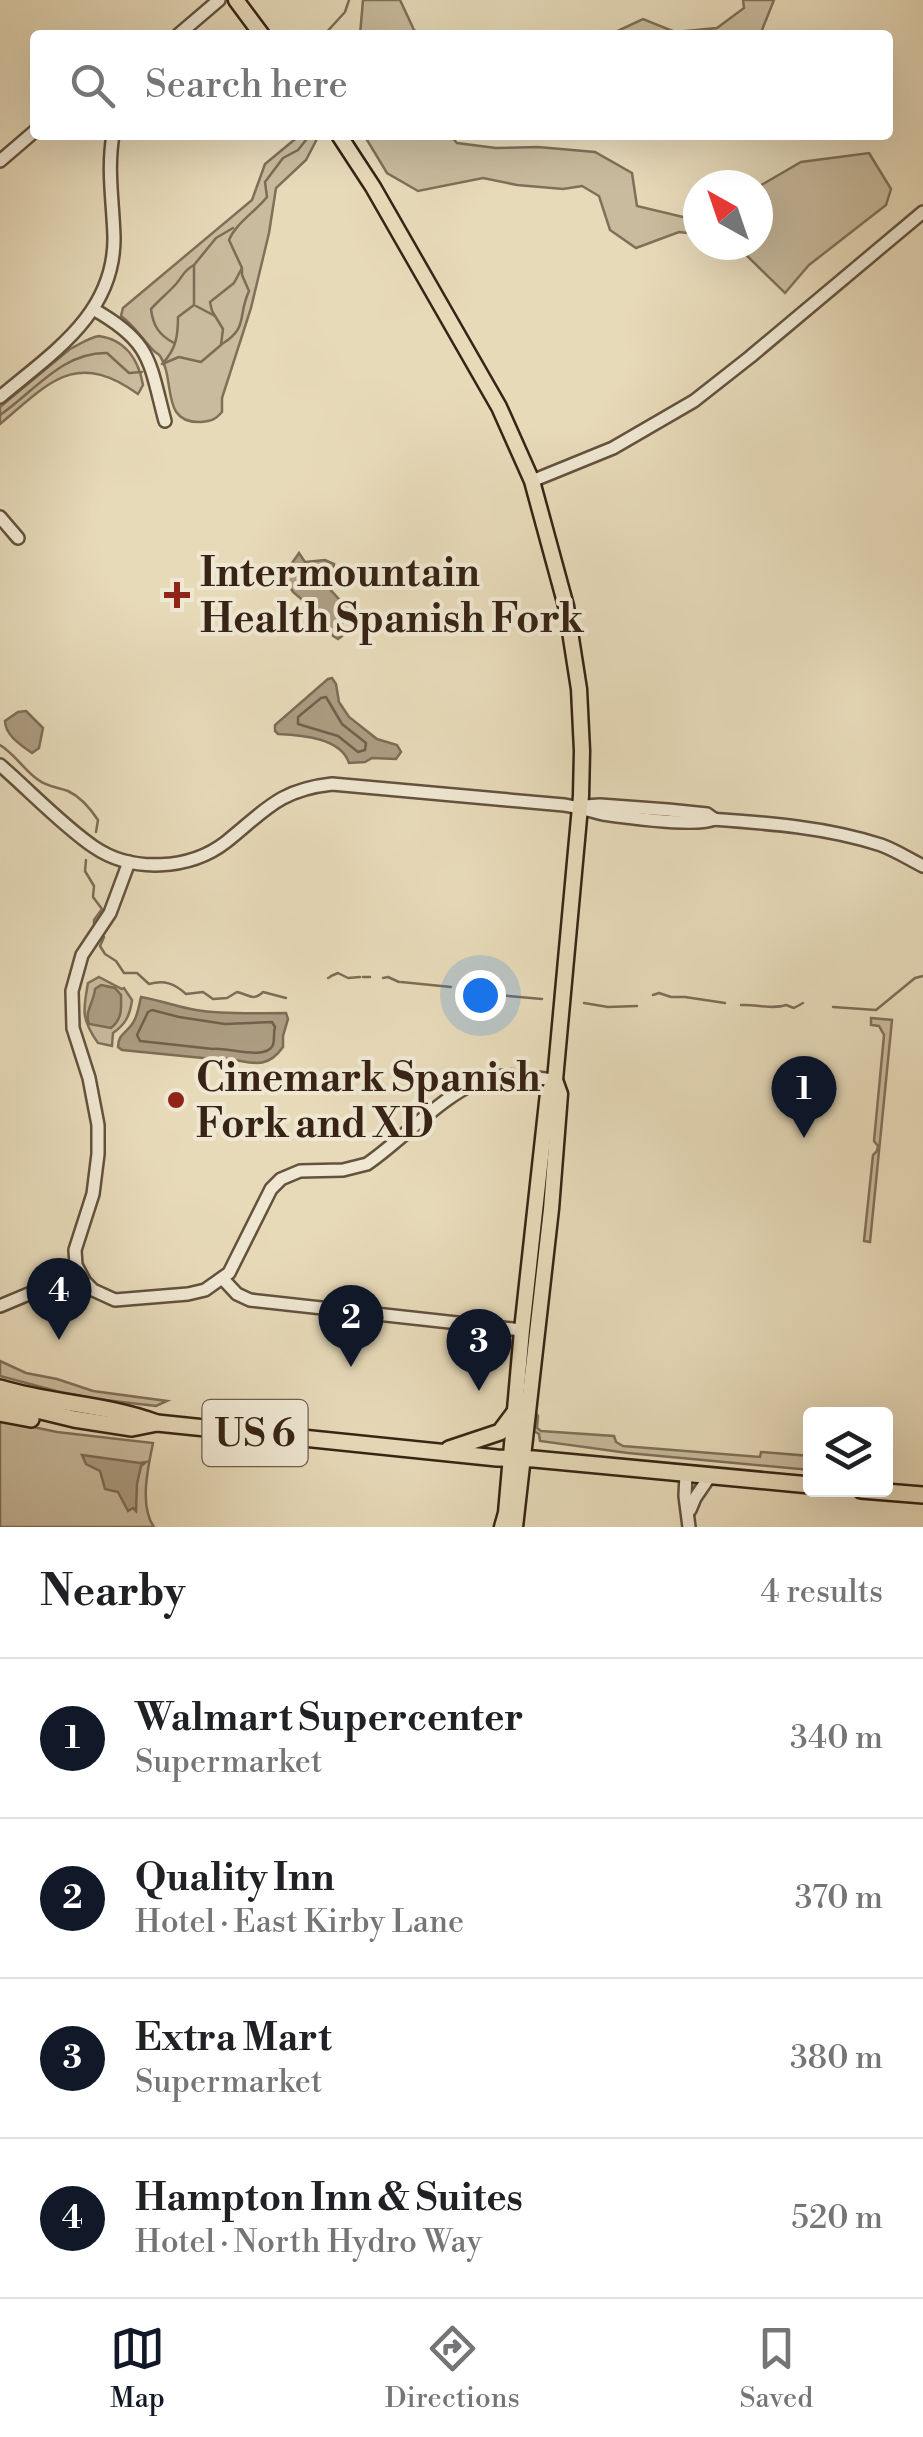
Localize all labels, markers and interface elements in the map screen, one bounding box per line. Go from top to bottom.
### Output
search box [30,30,893,140]
icon: search [65,58,120,113]
text: Search here [145,62,348,109]
north arrow [683,170,773,260]
place label: Intermountain Health Spanish Fork [200,549,585,645]
marker: Intermountain Health Spanish Fork [164,582,190,608]
your location [455,970,506,1021]
place label: Cinemark Spanish Fork and XD [196,1054,541,1150]
pin: 1 [772,1056,836,1138]
marker: Cinemark Spanish Fork and XD [165,1089,187,1111]
pin: 4 [27,1258,92,1340]
pin: 2 [318,1284,384,1367]
pin: 3 [446,1308,512,1391]
road number: US 6 [202,1400,308,1466]
map controls [803,1407,893,1497]
button: layers [803,1407,893,1497]
text: Nearby [40,1566,185,1619]
text: 4 results [761,1572,883,1612]
text: Walmart Supercenter [135,1695,524,1742]
text: 1 [65,1718,80,1758]
text: 340 m [790,1718,883,1758]
text: Supermarket [135,1742,322,1782]
text: Quality Inn [135,1855,335,1902]
text: 2 [62,1878,83,1918]
text: 370 m [795,1878,883,1918]
text: Hotel · East Kirby Lane [135,1902,464,1942]
text: Extra Mart [135,2015,332,2062]
text: 3 [63,2038,82,2078]
text: 380 m [790,2038,883,2078]
text: Supermarket [135,2062,322,2102]
text: Hampton Inn & Suites [135,2175,523,2222]
text: 4 [62,2198,83,2238]
text: 520 m [791,2198,883,2238]
text: Hotel · North Hydro Way [135,2222,482,2262]
tab: Map [110,2321,165,2416]
tab: Directions [385,2321,520,2416]
tab: Saved [740,2321,813,2416]

